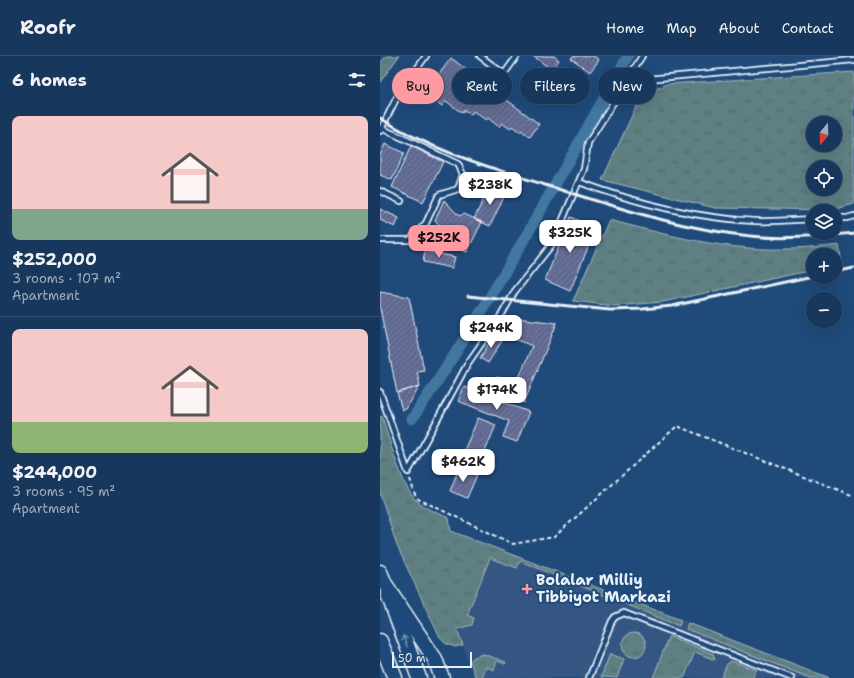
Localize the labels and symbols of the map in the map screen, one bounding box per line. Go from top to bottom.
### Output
north arrow [806,116,842,152]
pin: $238K [462,172,518,206]
pin: $325K [542,220,598,254]
pin: $252K [411,225,467,259]
pin: $244K [463,315,519,349]
pin: $174K [469,377,525,411]
pin: $462K [435,449,491,483]
place label: Bolalar Milliy Tibbiyot Markazi [536,570,671,607]
marker: Bolalar Milliy Tibbiyot Markazi [521,583,533,595]
one-way arrow [401,636,409,648]
scale bar [392,650,472,669]

